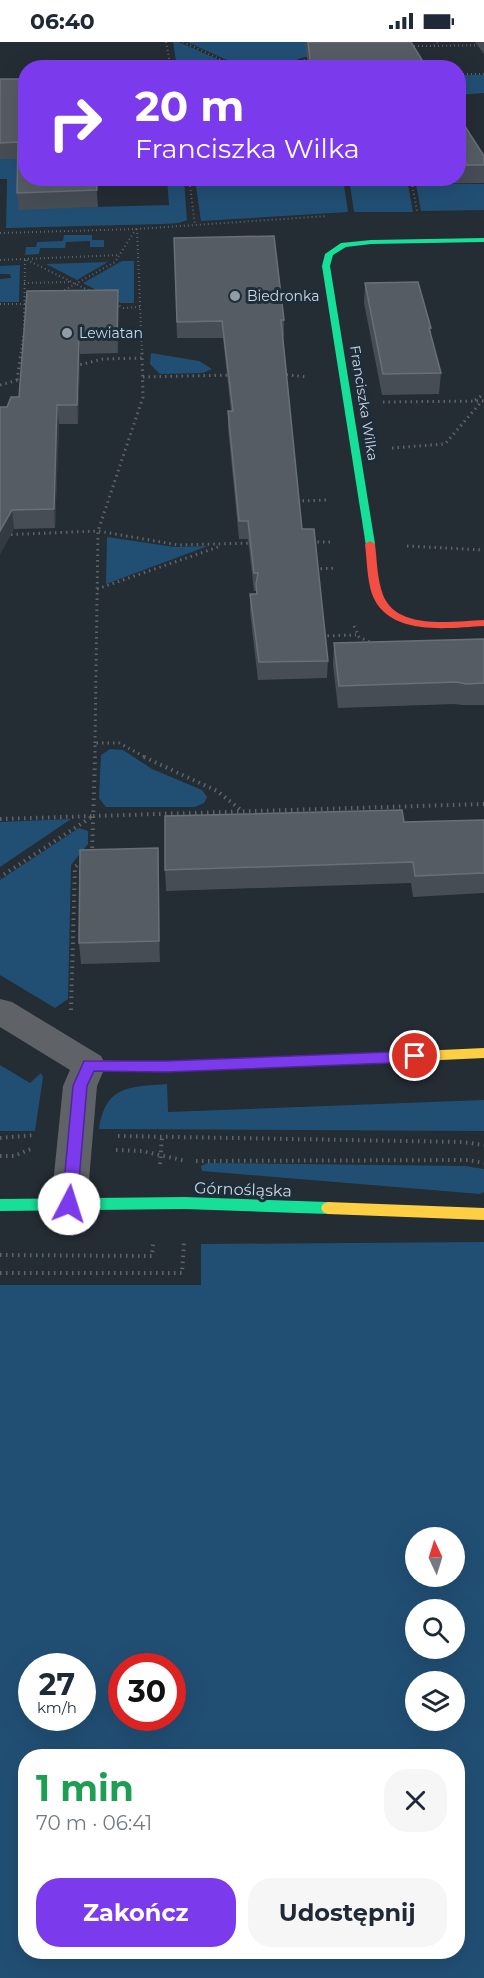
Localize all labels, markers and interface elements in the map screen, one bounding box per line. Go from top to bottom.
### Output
text: 06:40 [30,8,95,35]
text: 20 m [135,80,244,132]
icon: right [36,84,114,162]
text: Franciszka Wilka [135,132,360,165]
place label: Biedronka [247,287,319,305]
marker: Biedronka [228,289,242,303]
place label: Lewiatan [79,324,143,342]
marker: Lewiatan [60,326,74,340]
street label: Franciszka Wilka [346,344,382,462]
pin [389,1030,440,1081]
icon: arrive [398,1039,431,1072]
position arrow [37,1172,101,1236]
street label: Górnośląska [194,1178,292,1201]
north arrow [405,1527,465,1587]
map controls [405,1527,465,1731]
button: search [405,1599,465,1659]
speed limit sign: 30 [108,1653,186,1731]
text: 27 [39,1666,75,1703]
button: layers [405,1671,465,1731]
text: km/h [37,1698,77,1717]
text: 1 min [36,1766,134,1810]
button: close [384,1769,447,1832]
text: 70 m · 06:41 [36,1811,152,1835]
button: Zakończ [36,1878,236,1947]
button: Udostępnij [248,1878,447,1947]

